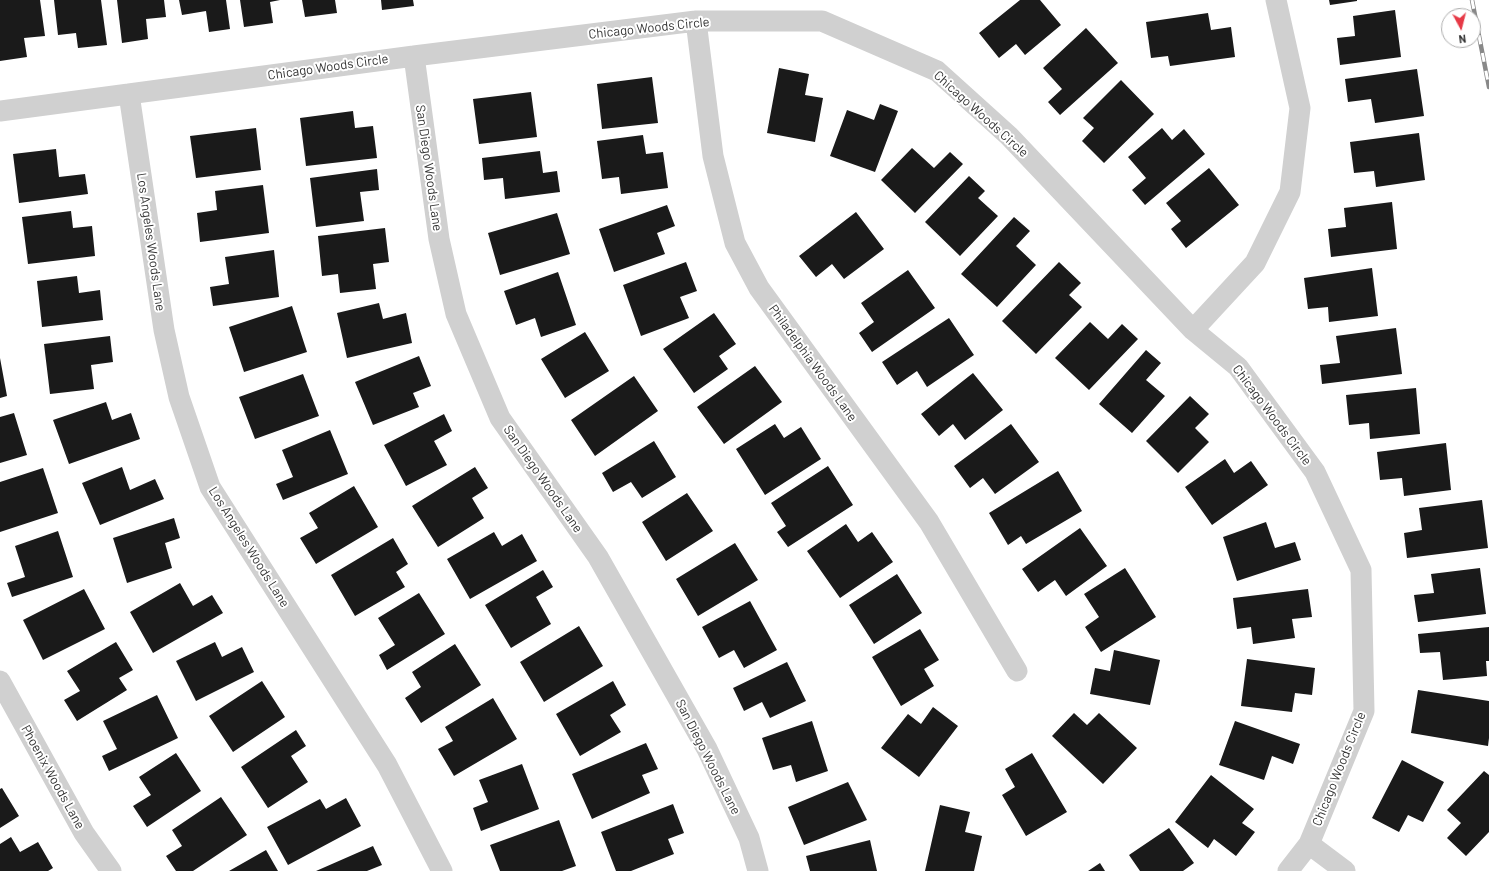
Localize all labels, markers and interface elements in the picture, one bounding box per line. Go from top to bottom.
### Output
north arrow [1441,8,1481,48]
street label: Chicago Woods Circle [588,14,710,42]
text: N [1458,33,1467,46]
street label: Chicago Woods Circle [267,51,389,83]
street label: Chicago Woods Circle [931,67,1031,161]
street label: San Diego Woods Lane [412,104,446,232]
street label: Los Angeles Woods Lane [134,172,168,312]
street label: Philadelphia Woods Lane [765,302,861,424]
street label: Chicago Woods Circle [1229,362,1315,468]
street label: San Diego Woods Lane [500,422,586,536]
street label: Los Angeles Woods Lane [205,484,293,610]
street label: San Diego Woods Lane [672,697,744,817]
street label: Chicago Woods Circle [1309,710,1369,828]
street label: Phoenix Woods Lane [18,722,88,832]

